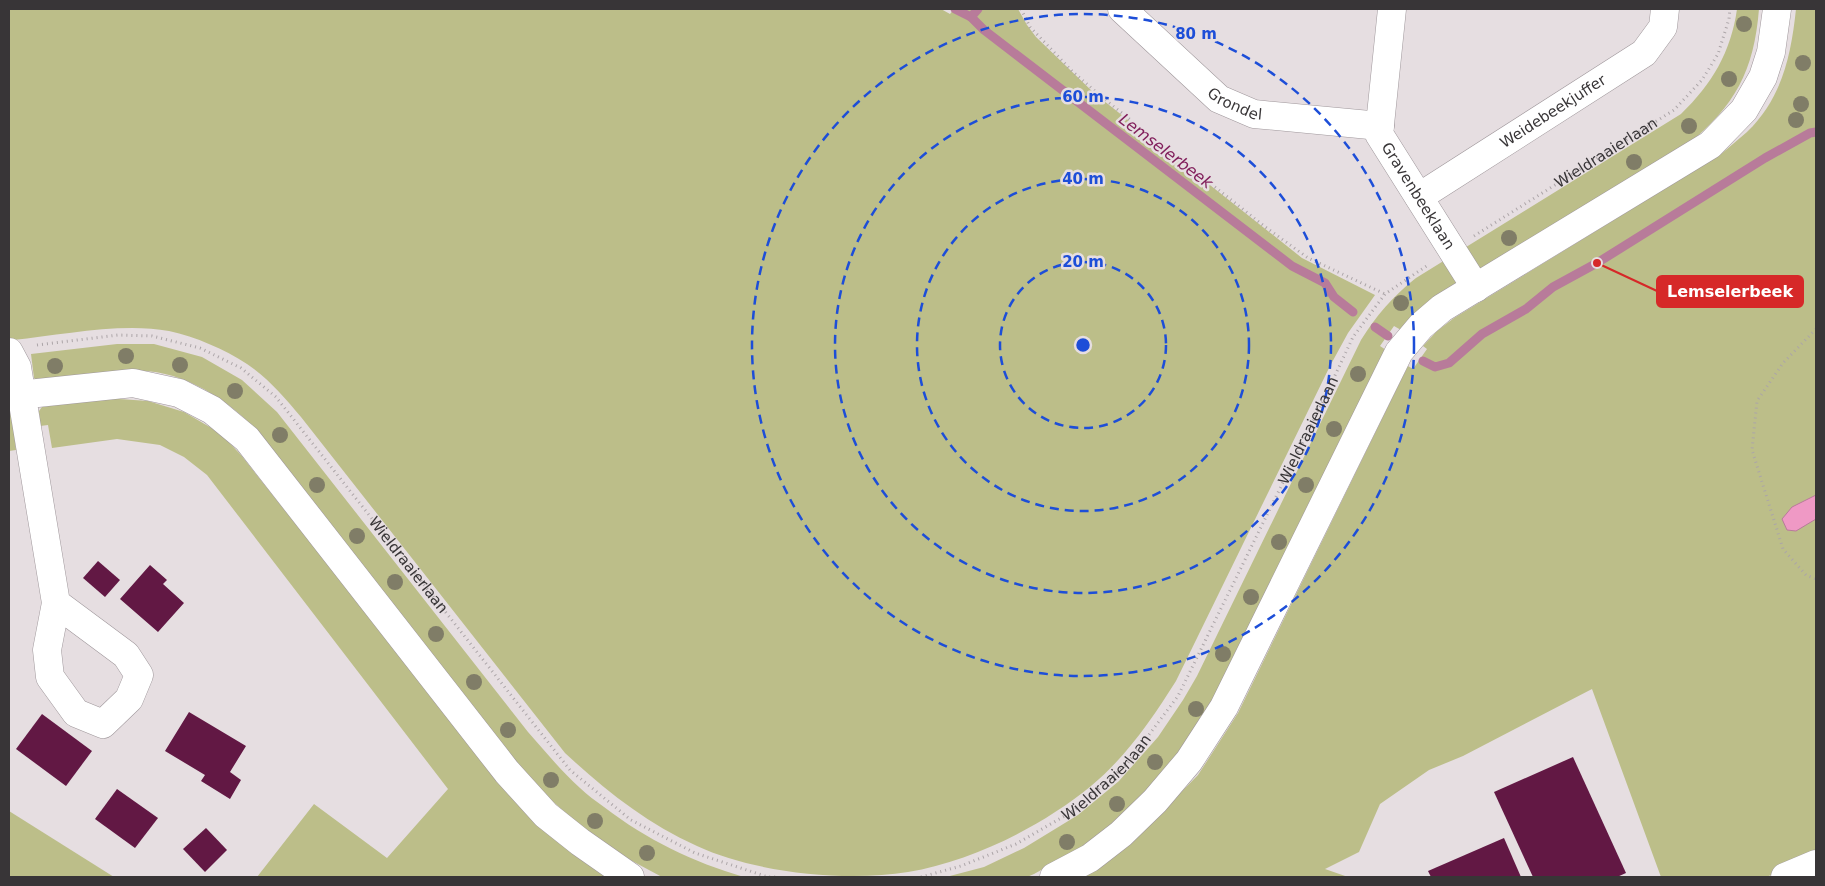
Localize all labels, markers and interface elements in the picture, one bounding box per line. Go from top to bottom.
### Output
text: 80 m [1175,25,1217,43]
street label: Weidebeekjuffer [1497,70,1610,152]
street label: Grondel [1203,84,1263,124]
text: 60 m [1062,88,1104,106]
water label: Lemselerbeek [1115,110,1217,193]
street label: Wieldraaierlaan [1551,114,1661,192]
street label: Gravenbeeklaan [1378,139,1459,253]
text: 40 m [1062,170,1104,188]
text: 20 m [1062,253,1104,271]
callout: Lemselerbeek [1657,276,1803,307]
text: Lemselerbeek [1667,282,1793,301]
centre of rings [1074,336,1092,354]
street label: Wieldraaierlaan [1274,374,1342,487]
street label: Wieldraaierlaan [365,513,452,617]
street label: Wieldraaierlaan [1059,731,1155,825]

